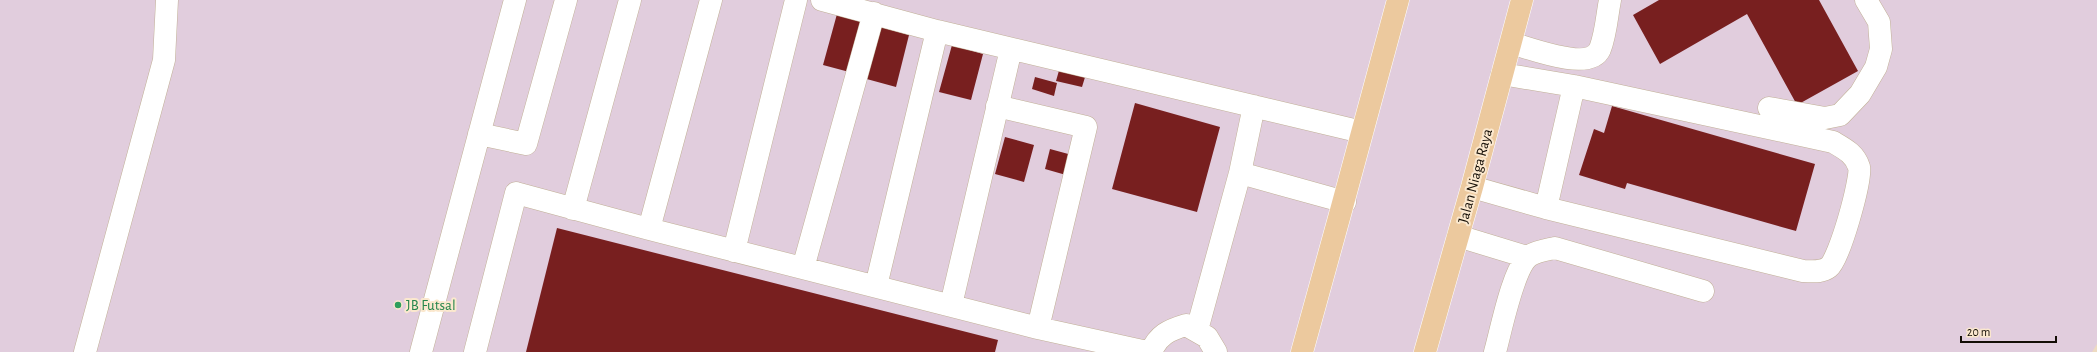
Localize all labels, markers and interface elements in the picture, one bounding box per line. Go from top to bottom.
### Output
street label: Jalan Niaga Raya [1456,127,1495,225]
place label: JB Futsal [406,298,456,313]
marker: JB Futsal [393,300,403,310]
scale bar [1961,318,2056,344]
text: 20 m [1967,326,1990,338]

